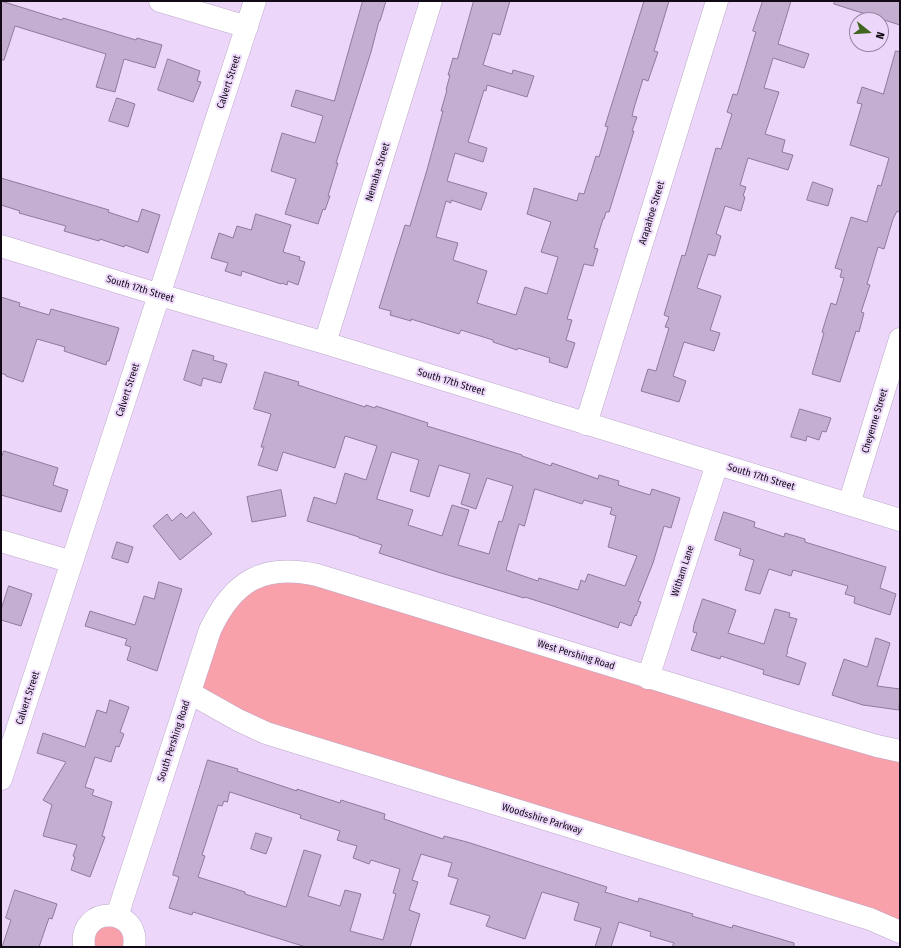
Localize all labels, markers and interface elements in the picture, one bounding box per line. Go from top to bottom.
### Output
north arrow [849,12,889,52]
text: N [873,30,887,40]
street label: Calvert Street [215,54,243,110]
street label: Nemaha Street [363,141,393,203]
street label: Arapahoe Street [637,180,667,246]
street label: South 17th Street [105,273,175,305]
street label: Calvert Street [114,362,142,418]
street label: South 17th Street [416,366,486,398]
street label: Cheyenne Street [859,387,891,455]
street label: South 17th Street [726,461,796,493]
street label: Witham Lane [669,544,697,598]
street label: West Pershing Road [536,637,616,673]
street label: Calvert Street [14,670,42,726]
street label: South Pershing Road [155,699,193,783]
street label: Woodsshire Parkway [500,801,584,837]

